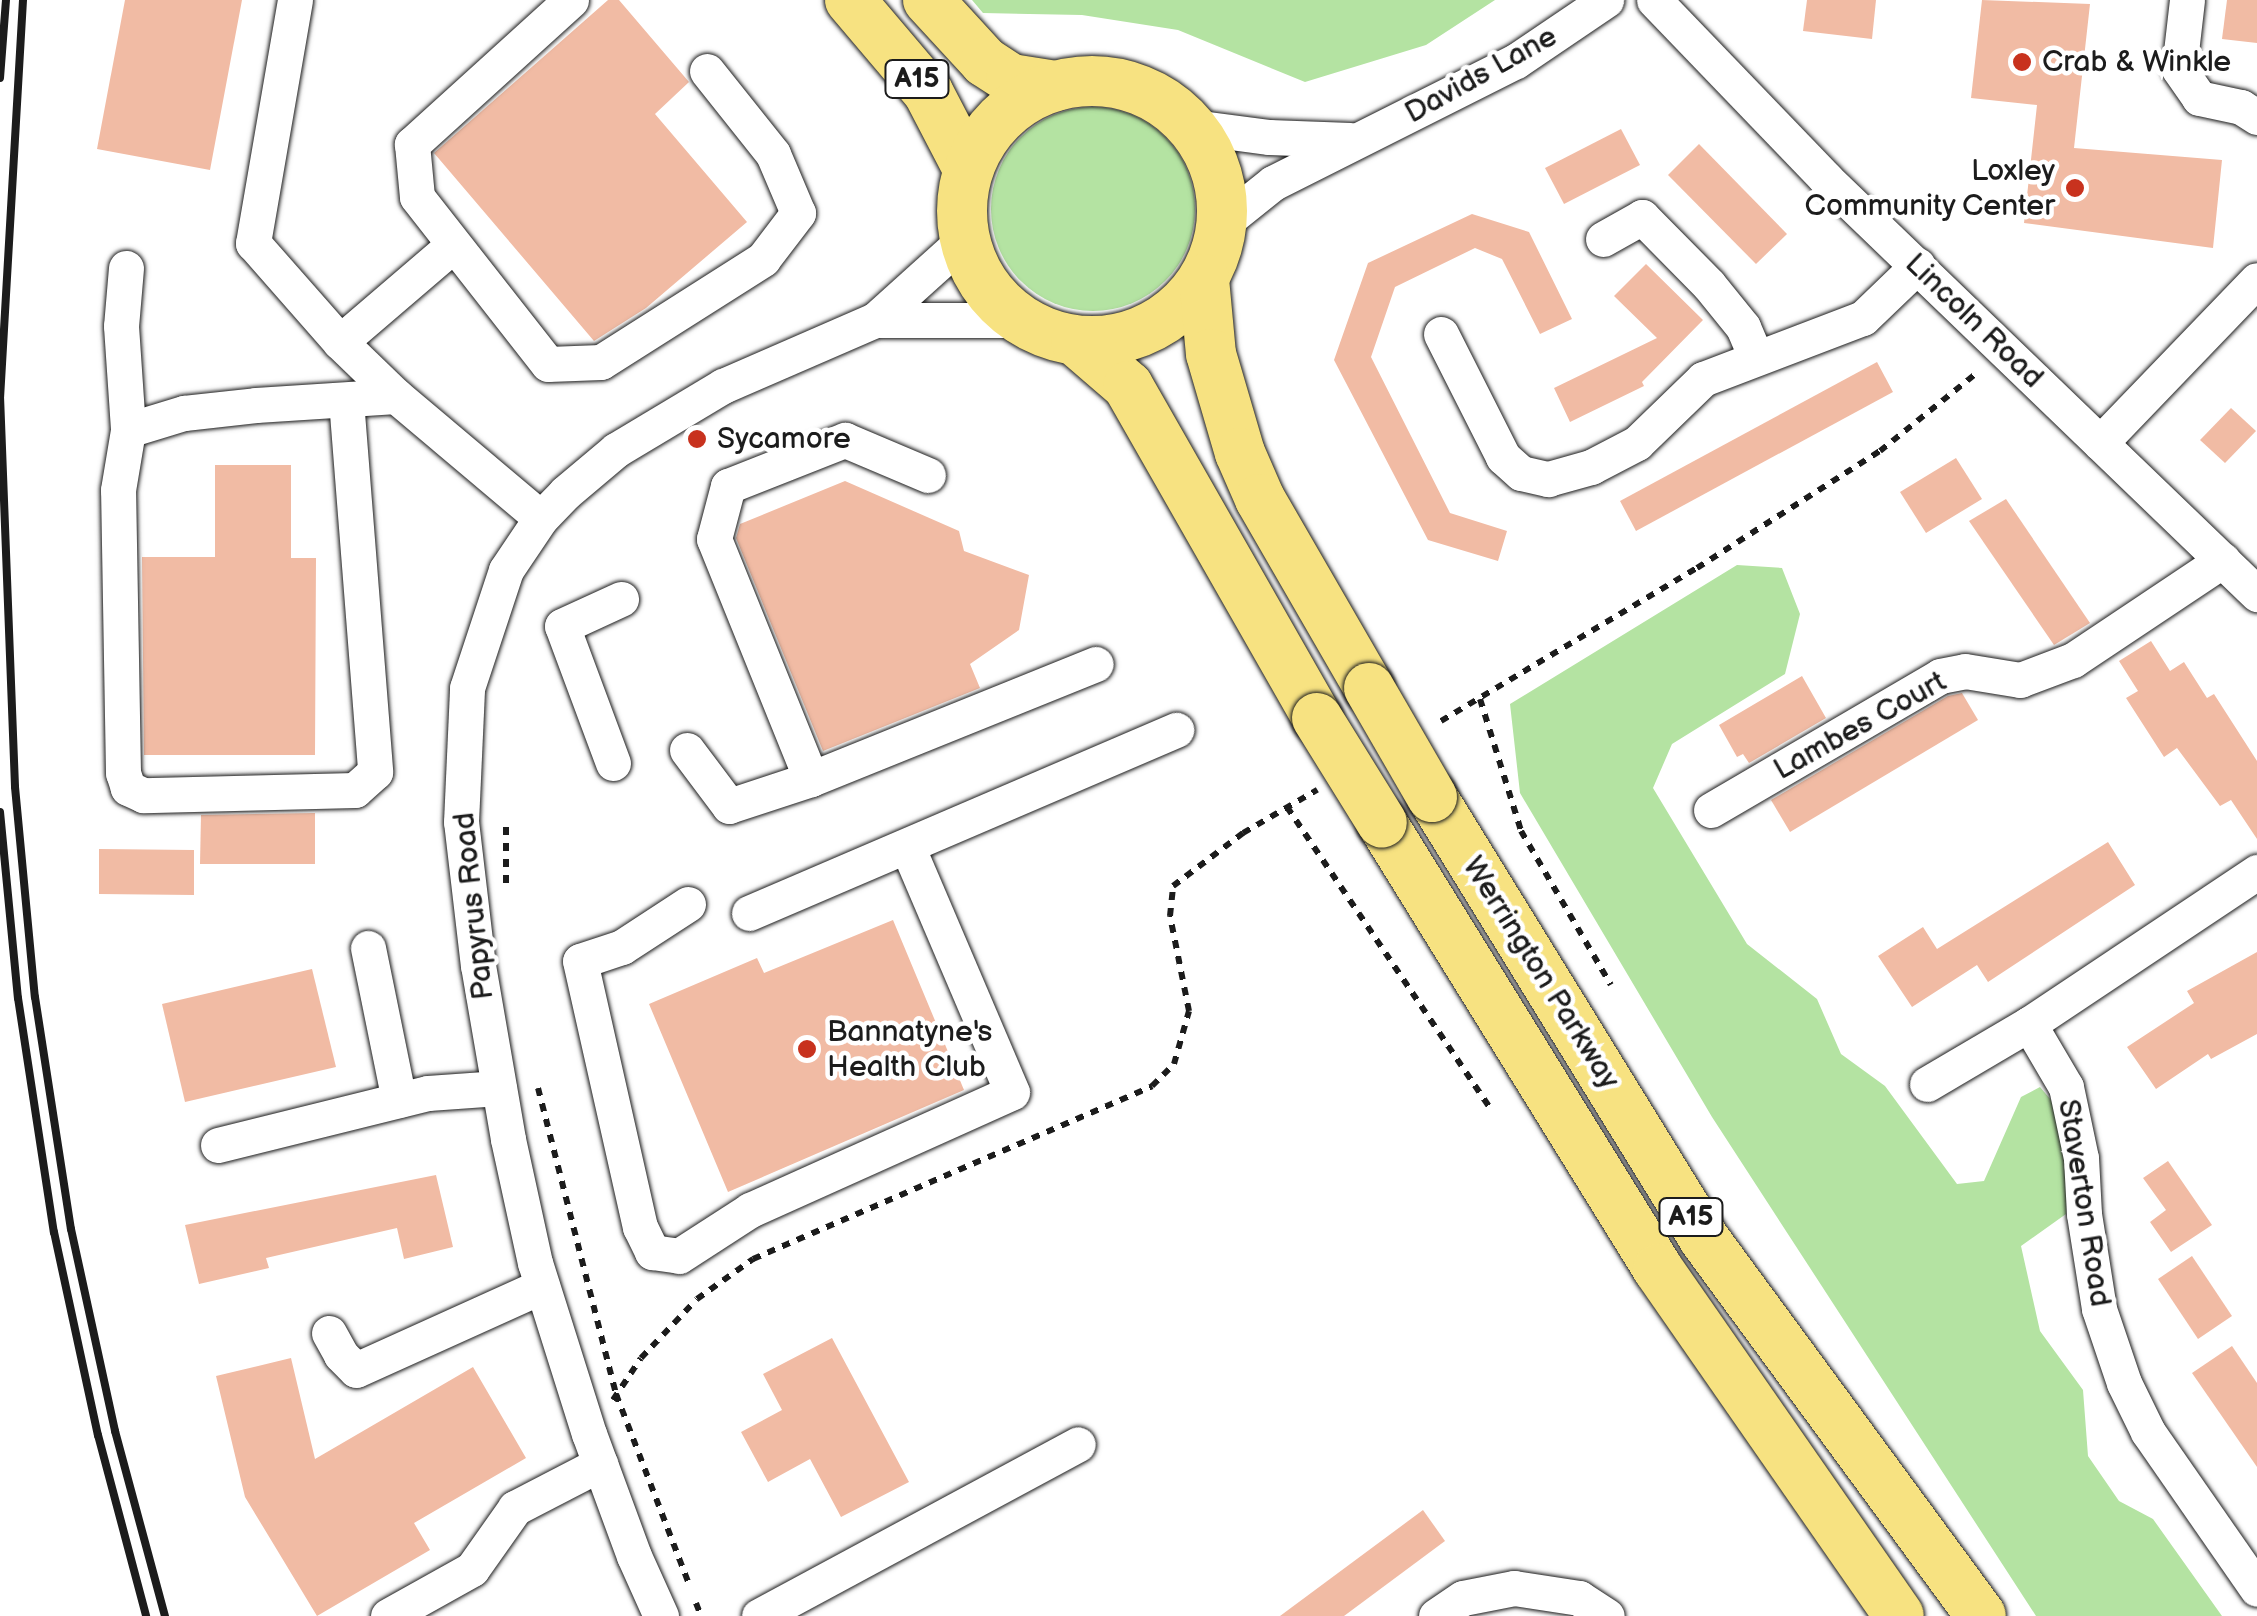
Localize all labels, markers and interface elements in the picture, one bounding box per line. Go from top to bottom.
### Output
street label: Davids Lane [1399,19,1563,131]
place label: Crab & Winkle [2042,44,2232,80]
marker: Crab & Winkle [2011,51,2033,73]
road number: A15 [882,56,952,102]
place label: Loxley Community Center [1803,153,2055,224]
marker: Loxley Community Center [2064,177,2086,199]
street label: Lincoln Road [1897,246,2051,396]
place label: Sycamore [717,421,851,457]
marker: Sycamore [686,428,708,450]
street label: Lambes Court [1768,664,1952,788]
street label: Papyrus Road [446,811,502,1001]
street label: Werrington Parkway [1455,850,1627,1096]
place label: Bannatyne's Health Club [827,1014,992,1084]
marker: Bannatyne's Health Club [796,1038,818,1060]
street label: Staverton Road [2050,1097,2118,1309]
road number: A15 [1656,1194,1726,1240]

